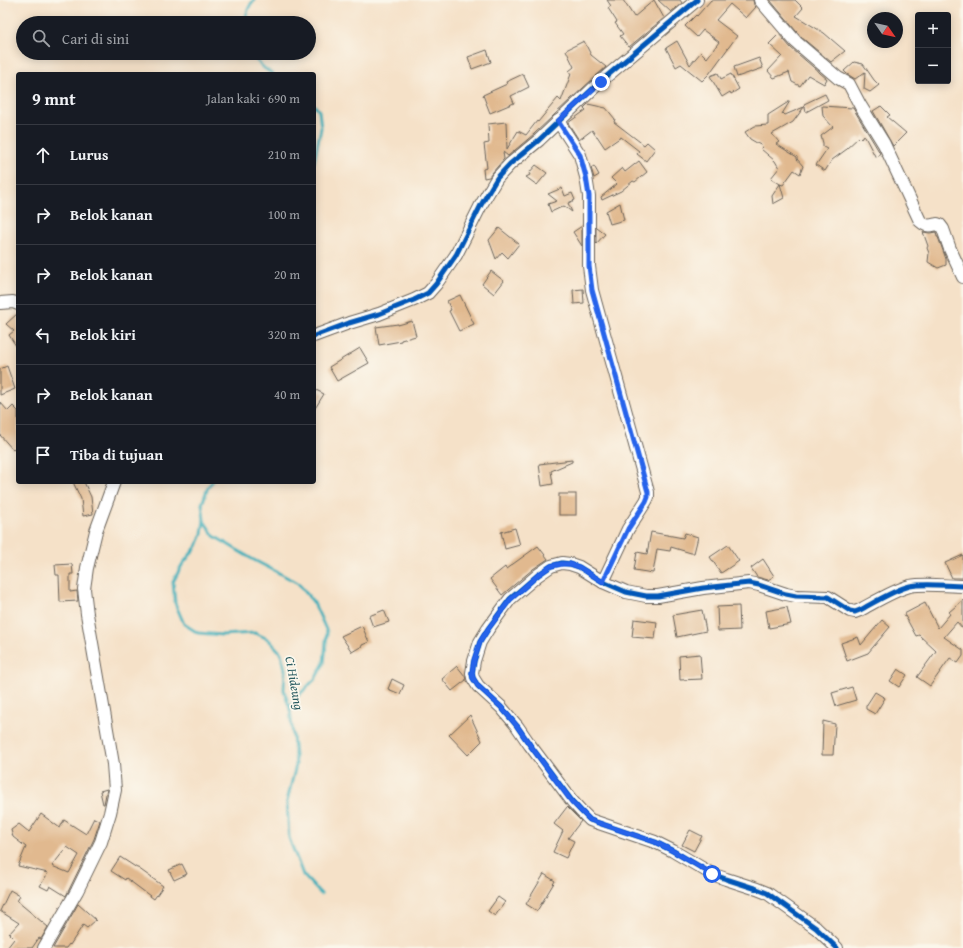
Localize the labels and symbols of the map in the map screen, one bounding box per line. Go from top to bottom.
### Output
north arrow [867,12,903,48]
route end [592,73,610,91]
water label: Ci Hideung [280,655,309,712]
route start [703,865,721,883]

